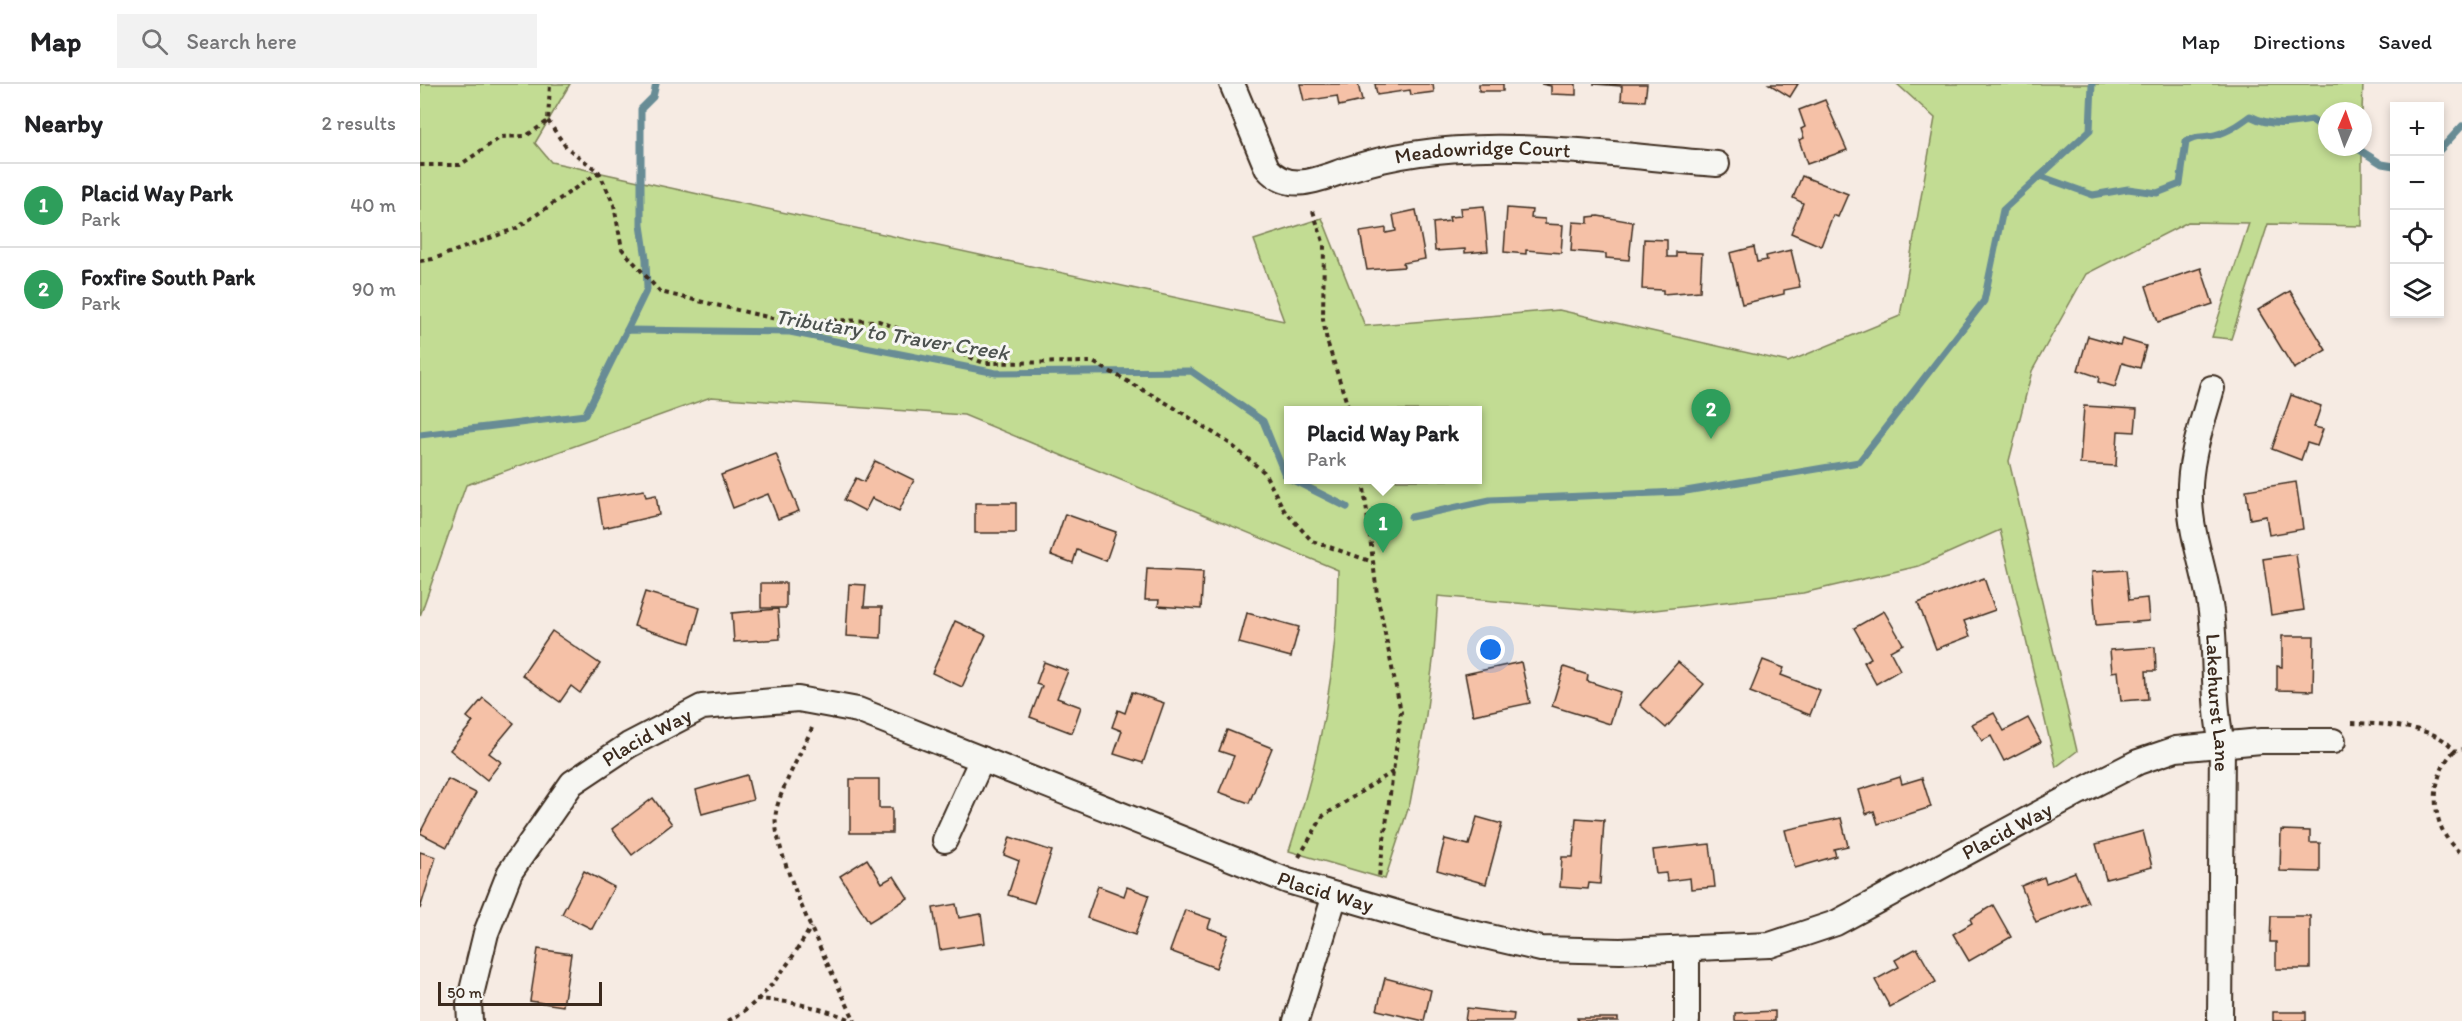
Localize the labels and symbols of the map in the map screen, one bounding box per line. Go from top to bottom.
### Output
north arrow [2318,102,2372,156]
street label: Meadowridge Court [1393,135,1571,169]
water label: Tributary to Traver Creek [773,303,1013,367]
pin: 2 [1692,390,1730,439]
pin: 1 [1364,504,1402,553]
street label: Lakehurst Lane [2201,633,2235,772]
your location [1476,635,1505,664]
street label: Placid Way [597,702,696,772]
street label: Placid Way [1957,796,2056,865]
street label: Placid Way [1274,865,1377,917]
scale bar [438,979,602,1006]

